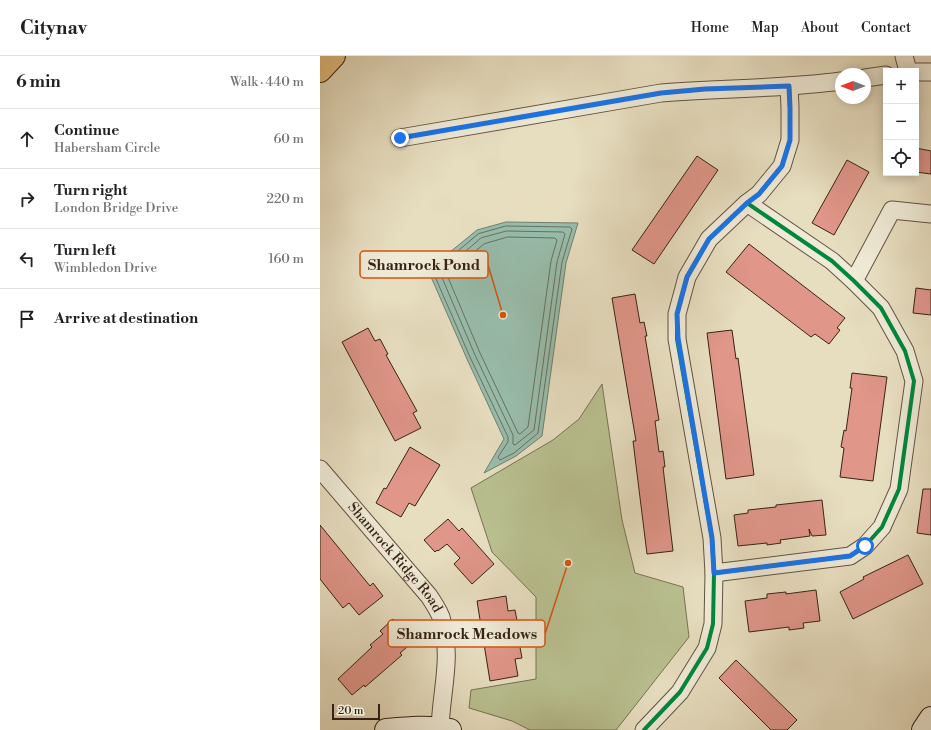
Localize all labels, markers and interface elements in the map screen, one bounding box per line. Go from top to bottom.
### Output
text: Citynav [20,16,87,40]
text: Home [691,19,729,37]
text: Map [751,19,779,37]
text: About [801,19,839,37]
text: Contact [861,19,911,37]
north arrow [835,68,871,104]
map controls [883,68,919,176]
button: + [883,68,919,104]
text: 6 min [16,71,61,93]
text: Walk · 440 m [230,74,304,90]
button: − [883,104,919,140]
text: Continue [54,121,119,140]
icon: ahead [16,128,38,150]
route end [391,129,409,147]
text: 60 m [273,131,304,147]
text: Habersham Circle [54,140,160,156]
button: locate [883,140,919,176]
text: Turn right [54,181,128,200]
icon: right [16,188,38,210]
text: 220 m [266,191,304,207]
text: London Bridge Drive [54,200,178,216]
text: Turn left [54,241,116,260]
icon: left [16,248,38,270]
text: 160 m [268,251,304,267]
callout: Shamrock Pond [360,251,488,278]
text: Shamrock Pond [368,256,481,275]
text: Wimbledon Drive [54,260,157,276]
icon: arrive [16,308,38,330]
text: Arrive at destination [54,309,198,328]
street label: Shamrock Ridge Road [344,499,446,616]
route start [856,537,874,555]
callout: Shamrock Meadows [388,620,545,647]
text: Shamrock Meadows [397,625,537,644]
scale bar [332,702,380,721]
text: 20 m [338,704,363,718]

